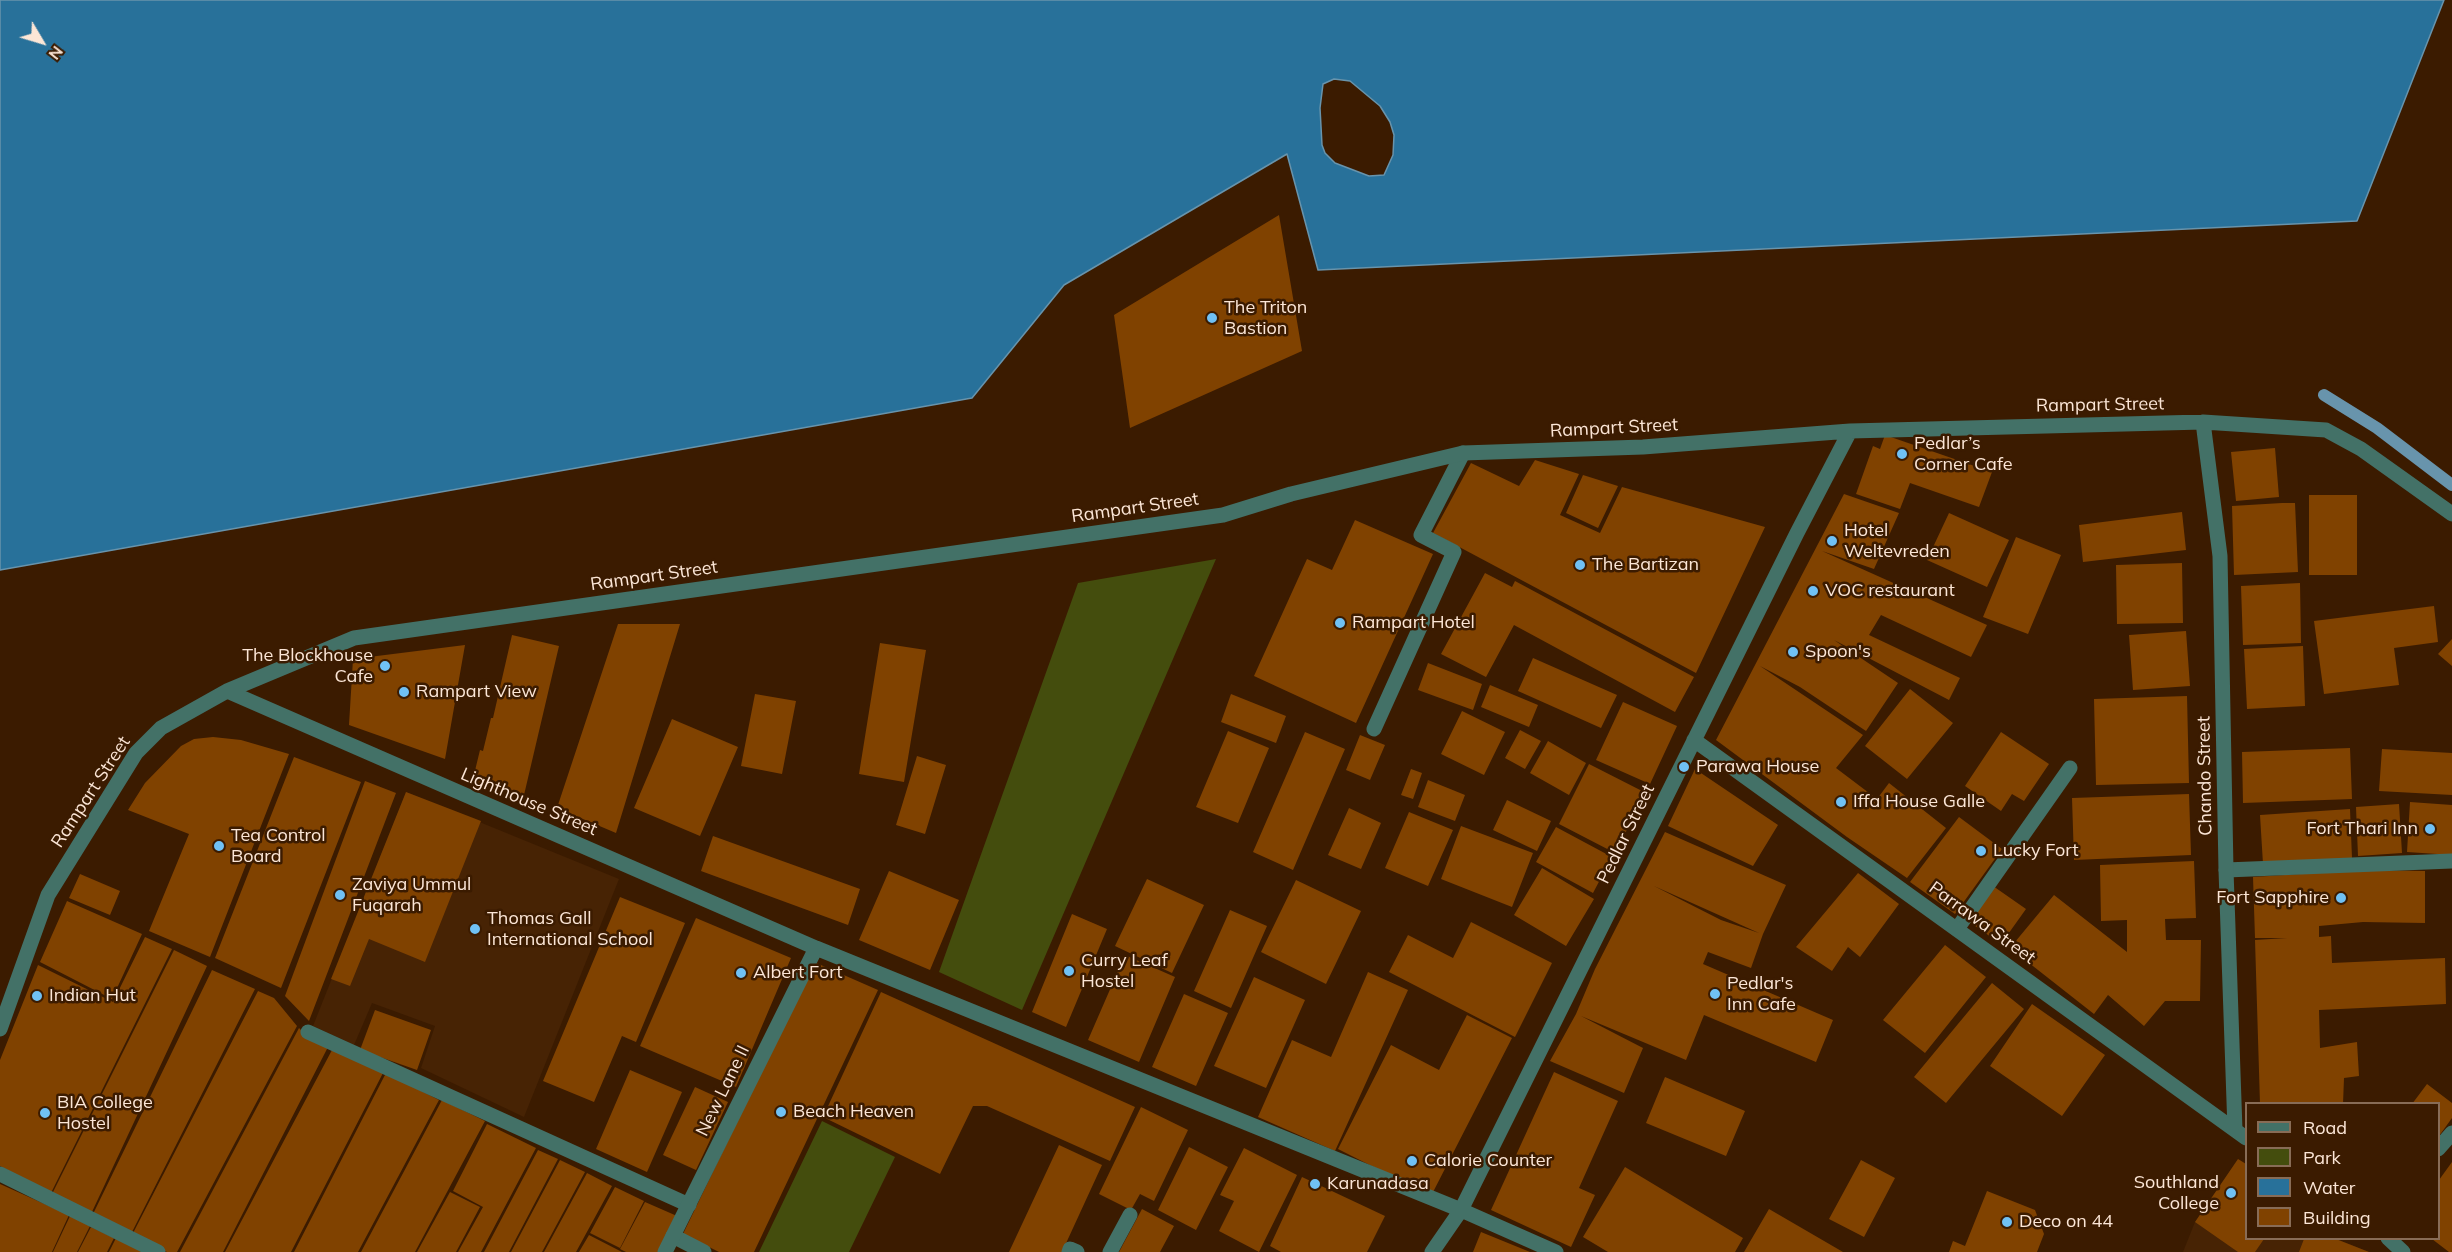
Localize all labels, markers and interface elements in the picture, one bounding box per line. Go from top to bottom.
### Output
north arrow [12,12,72,72]
text: N [45,42,68,64]
place label: The Triton Bastion [1224,297,1307,340]
marker: The Triton Bastion [1205,311,1219,325]
street label: Rampart Street [2036,393,2164,417]
street label: Rampart Street [1549,414,1679,442]
place label: Pedlar’s Corner Cafe [1914,433,2013,476]
marker: Pedlar’s Corner Cafe [1895,447,1909,461]
street label: Rampart Street [1070,488,1200,528]
place label: Hotel Weltevreden [1844,520,1950,562]
marker: Hotel Weltevreden [1825,534,1839,548]
place label: The Bartizan [1592,554,1699,576]
street label: Rampart Street [589,556,719,596]
marker: The Bartizan [1573,558,1587,572]
place label: VOC restaurant [1825,580,1955,602]
marker: VOC restaurant [1806,584,1820,598]
place label: Rampart Hotel [1352,612,1475,634]
marker: Rampart Hotel [1333,616,1347,630]
place label: Spoon's [1805,641,1871,663]
place label: The Blockhouse Cafe [242,645,373,688]
marker: Spoon's [1786,645,1800,659]
marker: The Blockhouse Cafe [378,659,392,673]
place label: Rampart View [416,681,537,703]
marker: Rampart View [397,685,411,699]
street label: Chando Street [2193,716,2217,836]
street label: Rampart Street [47,732,135,852]
place label: Parawa House [1696,756,1819,778]
marker: Parawa House [1677,760,1691,774]
street label: Lighthouse Street [457,763,601,841]
street label: Pedlar Street [1593,781,1659,887]
place label: Iffa House Galle [1853,791,1985,813]
marker: Iffa House Galle [1834,795,1848,809]
place label: Fort Thari Inn [2306,818,2418,840]
marker: Fort Thari Inn [2423,822,2437,836]
place label: Tea Control Board [231,825,326,868]
marker: Tea Control Board [212,839,226,853]
place label: Lucky Fort [1993,840,2079,862]
marker: Lucky Fort [1974,844,1988,858]
place label: Zaviya Ummul Fuqarah [352,874,471,916]
street label: Parrawa Street [1924,877,2040,969]
place label: Fort Sapphire [2216,887,2329,909]
marker: Zaviya Ummul Fuqarah [333,888,347,902]
marker: Fort Sapphire [2334,891,2348,905]
place label: Thomas Gall International School [487,908,653,950]
marker: Thomas Gall International School [468,922,482,936]
place label: Curry Leaf Hostel [1081,950,1168,992]
place label: Albert Fort [753,962,842,984]
marker: Curry Leaf Hostel [1062,964,1076,978]
marker: Albert Fort [734,966,748,980]
place label: Pedlar's Inn Cafe [1727,973,1796,1016]
place label: Indian Hut [49,985,136,1007]
marker: Pedlar's Inn Cafe [1708,987,1722,1001]
marker: Indian Hut [30,989,44,1003]
street label: New Lane II [692,1042,754,1140]
place label: BIA College Hostel [57,1092,153,1134]
place label: Beach Heaven [793,1101,914,1123]
legend [2245,1102,2440,1240]
marker: Beach Heaven [774,1105,788,1119]
marker: BIA College Hostel [38,1106,52,1120]
text: Road [2303,1116,2347,1139]
text: Park [2303,1146,2341,1169]
place label: Calorie Counter [1424,1150,1552,1172]
marker: Calorie Counter [1405,1154,1419,1168]
place label: Southland College [2134,1172,2219,1214]
place label: Karunadasa [1327,1173,1429,1195]
text: Water [2303,1176,2355,1199]
marker: Karunadasa [1308,1177,1322,1191]
marker: Southland College [2224,1186,2238,1200]
text: Building [2303,1206,2371,1229]
place label: Deco on 44 [2019,1211,2113,1233]
marker: Deco on 44 [2000,1215,2014,1229]

